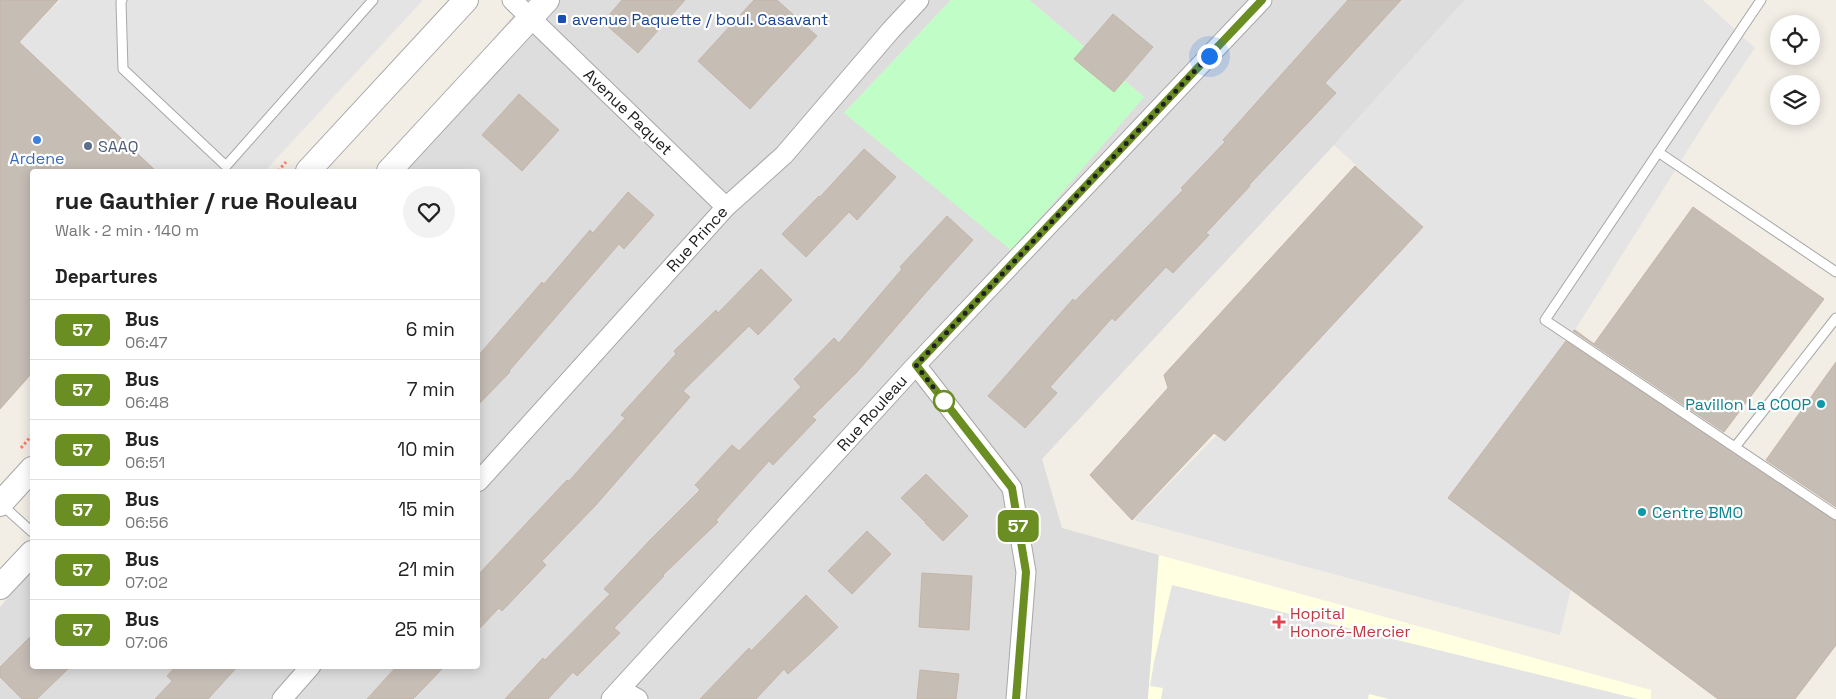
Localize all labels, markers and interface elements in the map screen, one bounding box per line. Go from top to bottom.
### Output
place label: avenue Paquette / boul. Casavant [572,9,828,30]
marker: avenue Paquette / boul. Casavant [556,13,568,25]
map controls [1770,15,1820,125]
button: locate [1770,15,1820,65]
your location [1197,44,1222,69]
street label: Avenue Paquet [579,64,677,160]
button: layers [1770,75,1820,125]
marker: Ardene [31,134,43,146]
place label: SAAQ [98,136,138,157]
marker: SAAQ [82,140,94,152]
place label: Ardene [10,148,64,169]
text: rue Gauthier / rue Rouleau [55,185,358,216]
button: heart [403,186,455,238]
street label: Rue Prince [662,202,732,276]
text: Walk · 2 min · 140 m [55,220,199,241]
text: Departures [55,264,158,289]
text: Bus [125,307,159,332]
text: 6 min [406,317,455,342]
text: 57 [72,318,93,341]
text: 06:47 [125,332,168,353]
text: Bus [125,367,159,392]
street label: Rue Rouleau [832,371,912,455]
text: 7 min [407,377,455,402]
text: 57 [72,378,93,401]
unlabelled marker [933,390,955,412]
text: 06:48 [125,392,169,413]
place label: Pavillon La COOP [1685,394,1811,415]
marker: Pavillon La COOP [1815,398,1827,410]
text: Bus [125,427,159,452]
text: 10 min [397,437,455,462]
text: 57 [72,438,93,461]
text: 06:51 [125,452,165,473]
text: Bus [125,487,159,512]
text: 15 min [398,497,455,522]
text: 57 [72,498,93,521]
place label: Centre BMO [1652,502,1743,523]
marker: Centre BMO [1636,506,1648,518]
line badge: 57 [996,510,1040,542]
text: 06:56 [125,512,168,533]
text: 57 [1008,514,1028,537]
text: Bus [125,547,159,572]
text: 21 min [398,557,455,582]
text: 57 [72,558,93,581]
text: 07:02 [125,572,168,593]
place label: Hopital Honoré-Mercier [1290,603,1411,642]
text: Bus [125,607,159,632]
marker: Hopital Honoré-Mercier [1272,615,1286,629]
text: 25 min [395,617,455,642]
text: 57 [72,618,93,641]
text: 07:06 [125,632,168,653]

